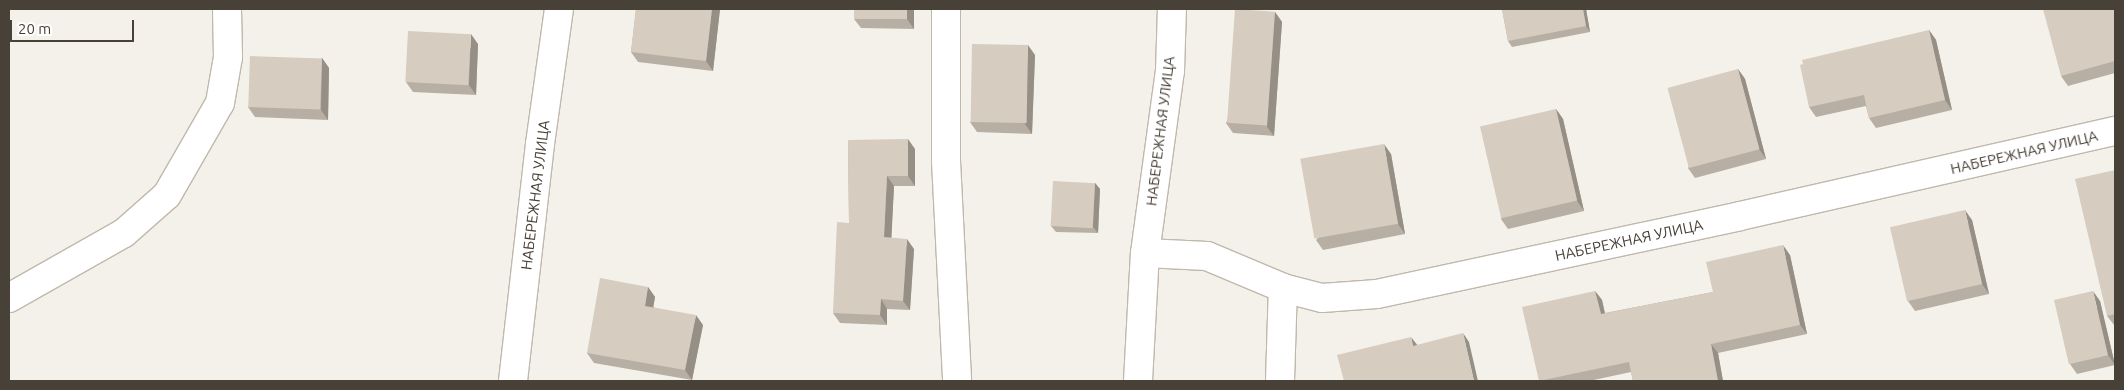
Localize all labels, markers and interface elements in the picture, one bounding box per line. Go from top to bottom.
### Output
scale bar [12,10,136,42]
text: 20 m [18,20,51,37]
street label: НАБЕРЕЖНАЯ УЛИЦА [1142,55,1178,207]
street label: НАБЕРЕЖНАЯ УЛИЦА [517,119,553,271]
street label: НАБЕРЕЖНАЯ УЛИЦА [1948,126,2100,178]
street label: НАБЕРЕЖНАЯ УЛИЦА [1553,216,1705,264]

